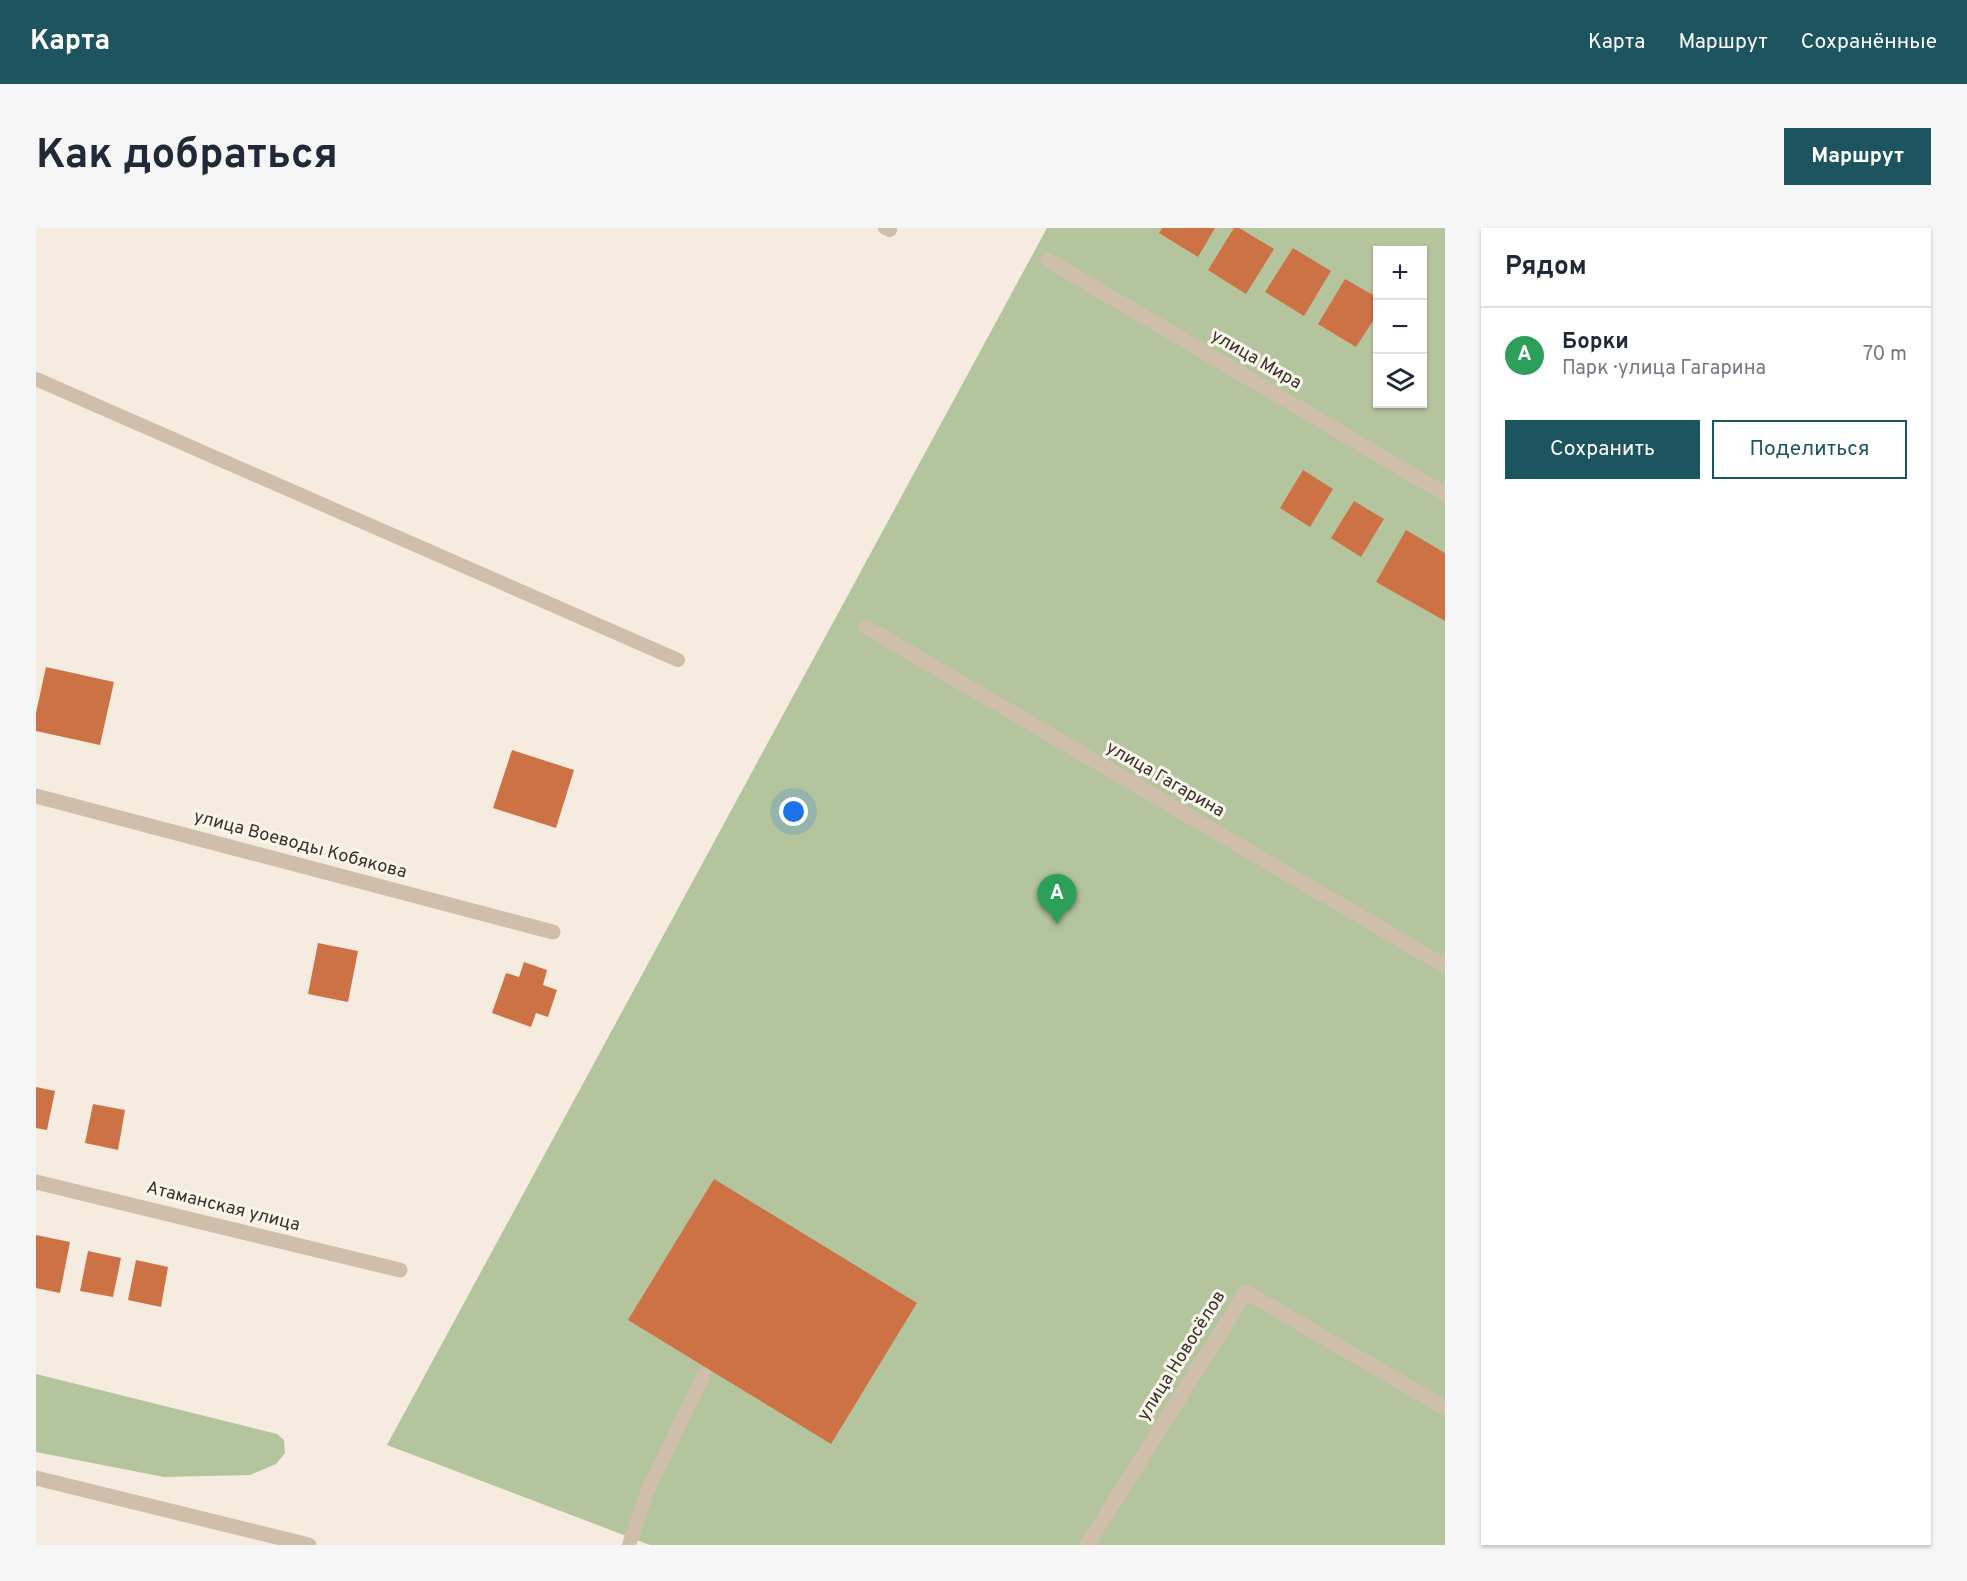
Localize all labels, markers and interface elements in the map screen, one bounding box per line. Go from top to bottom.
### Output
text: Карта [30,24,110,60]
text: Карта [1588,29,1645,56]
text: Маршрут [1678,29,1768,56]
text: Сохранённые [1801,29,1937,56]
button: Маршрут [1784,128,1931,185]
text: Как добраться [36,130,338,183]
map controls [1373,246,1427,408]
button: + [1373,246,1427,300]
text: Рядом [1505,251,1587,284]
button: − [1373,300,1427,354]
street label: улица Мира [1207,325,1305,395]
text: Борки [1562,329,1629,356]
text: A [1517,342,1532,368]
text: 70 m [1863,342,1907,368]
button: layers [1373,354,1427,408]
text: Парк · улица Гагарина [1562,356,1766,382]
button: Сохранить [1505,420,1700,479]
button: Поделиться [1712,420,1907,479]
street label: улица Гагарина [1102,737,1228,823]
your location [779,797,808,826]
street label: улица Воеводы Кобякова [191,805,409,885]
pin: A [1038,874,1076,924]
street label: Атаманская улица [144,1177,302,1237]
street label: улица Новосёлов [1133,1287,1231,1425]

